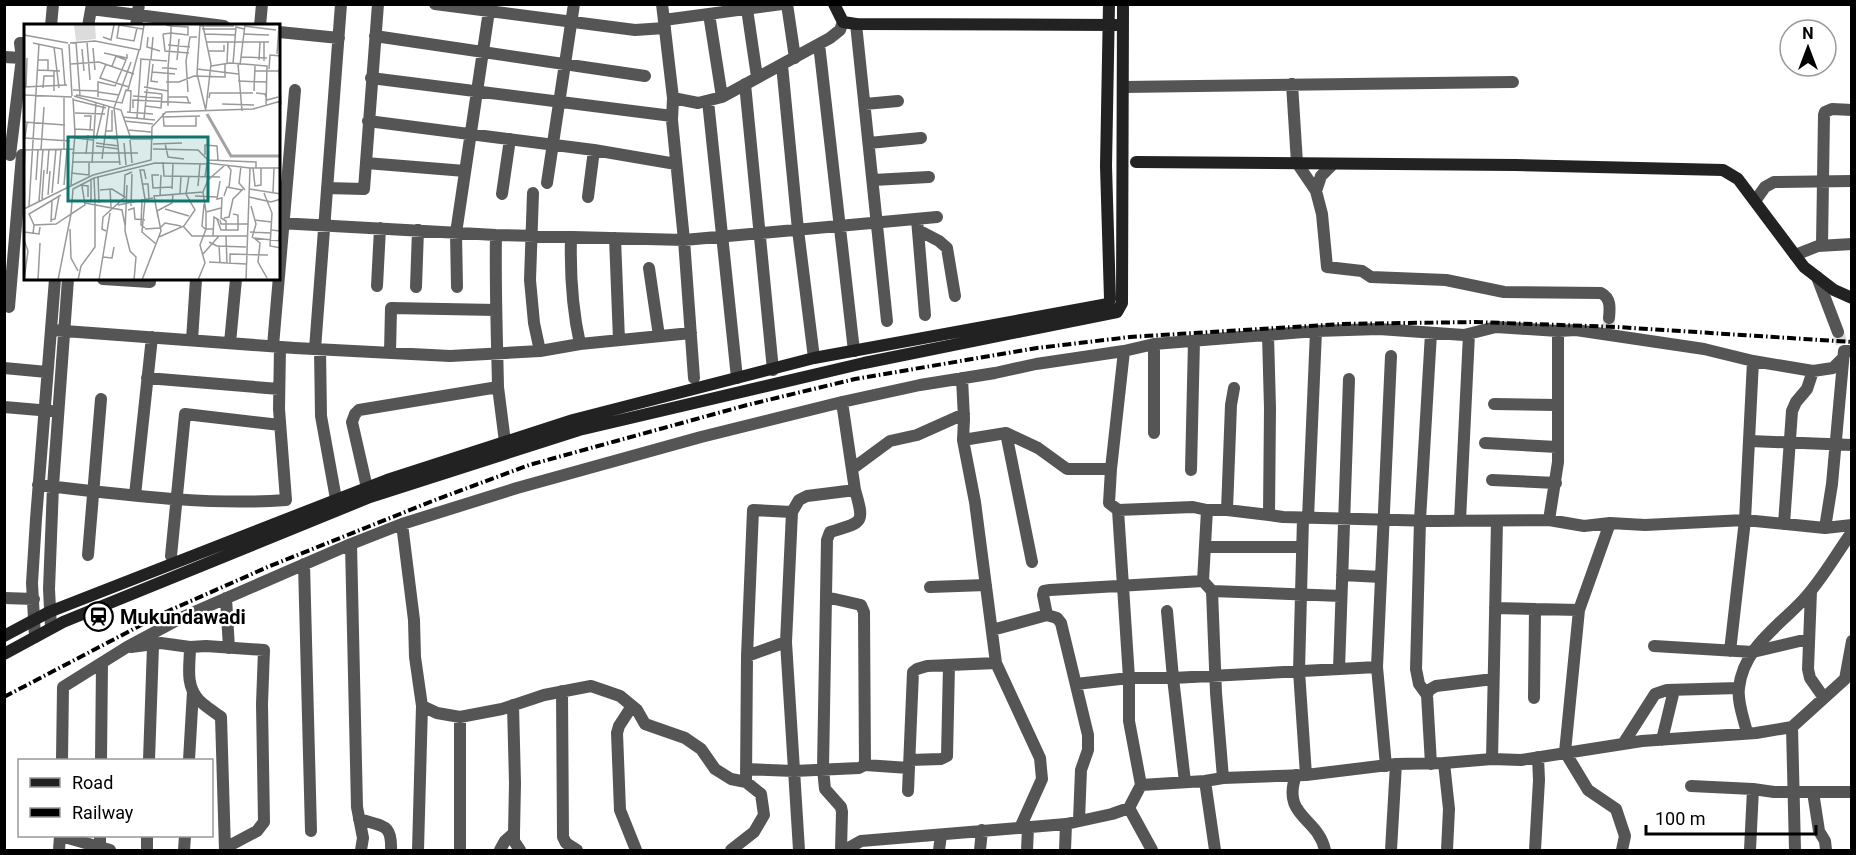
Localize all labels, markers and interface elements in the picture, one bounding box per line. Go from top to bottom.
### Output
north arrow [1778,18,1838,78]
inset map [24,24,280,280]
text: N [1802,24,1814,43]
station icon: Mukundawadi [83,601,115,633]
place label: Mukundawadi [120,605,246,629]
legend [18,759,213,837]
text: Road [72,772,113,793]
scale bar [1646,798,1816,836]
text: Railway [72,802,134,823]
text: 100 m [1655,808,1706,829]

